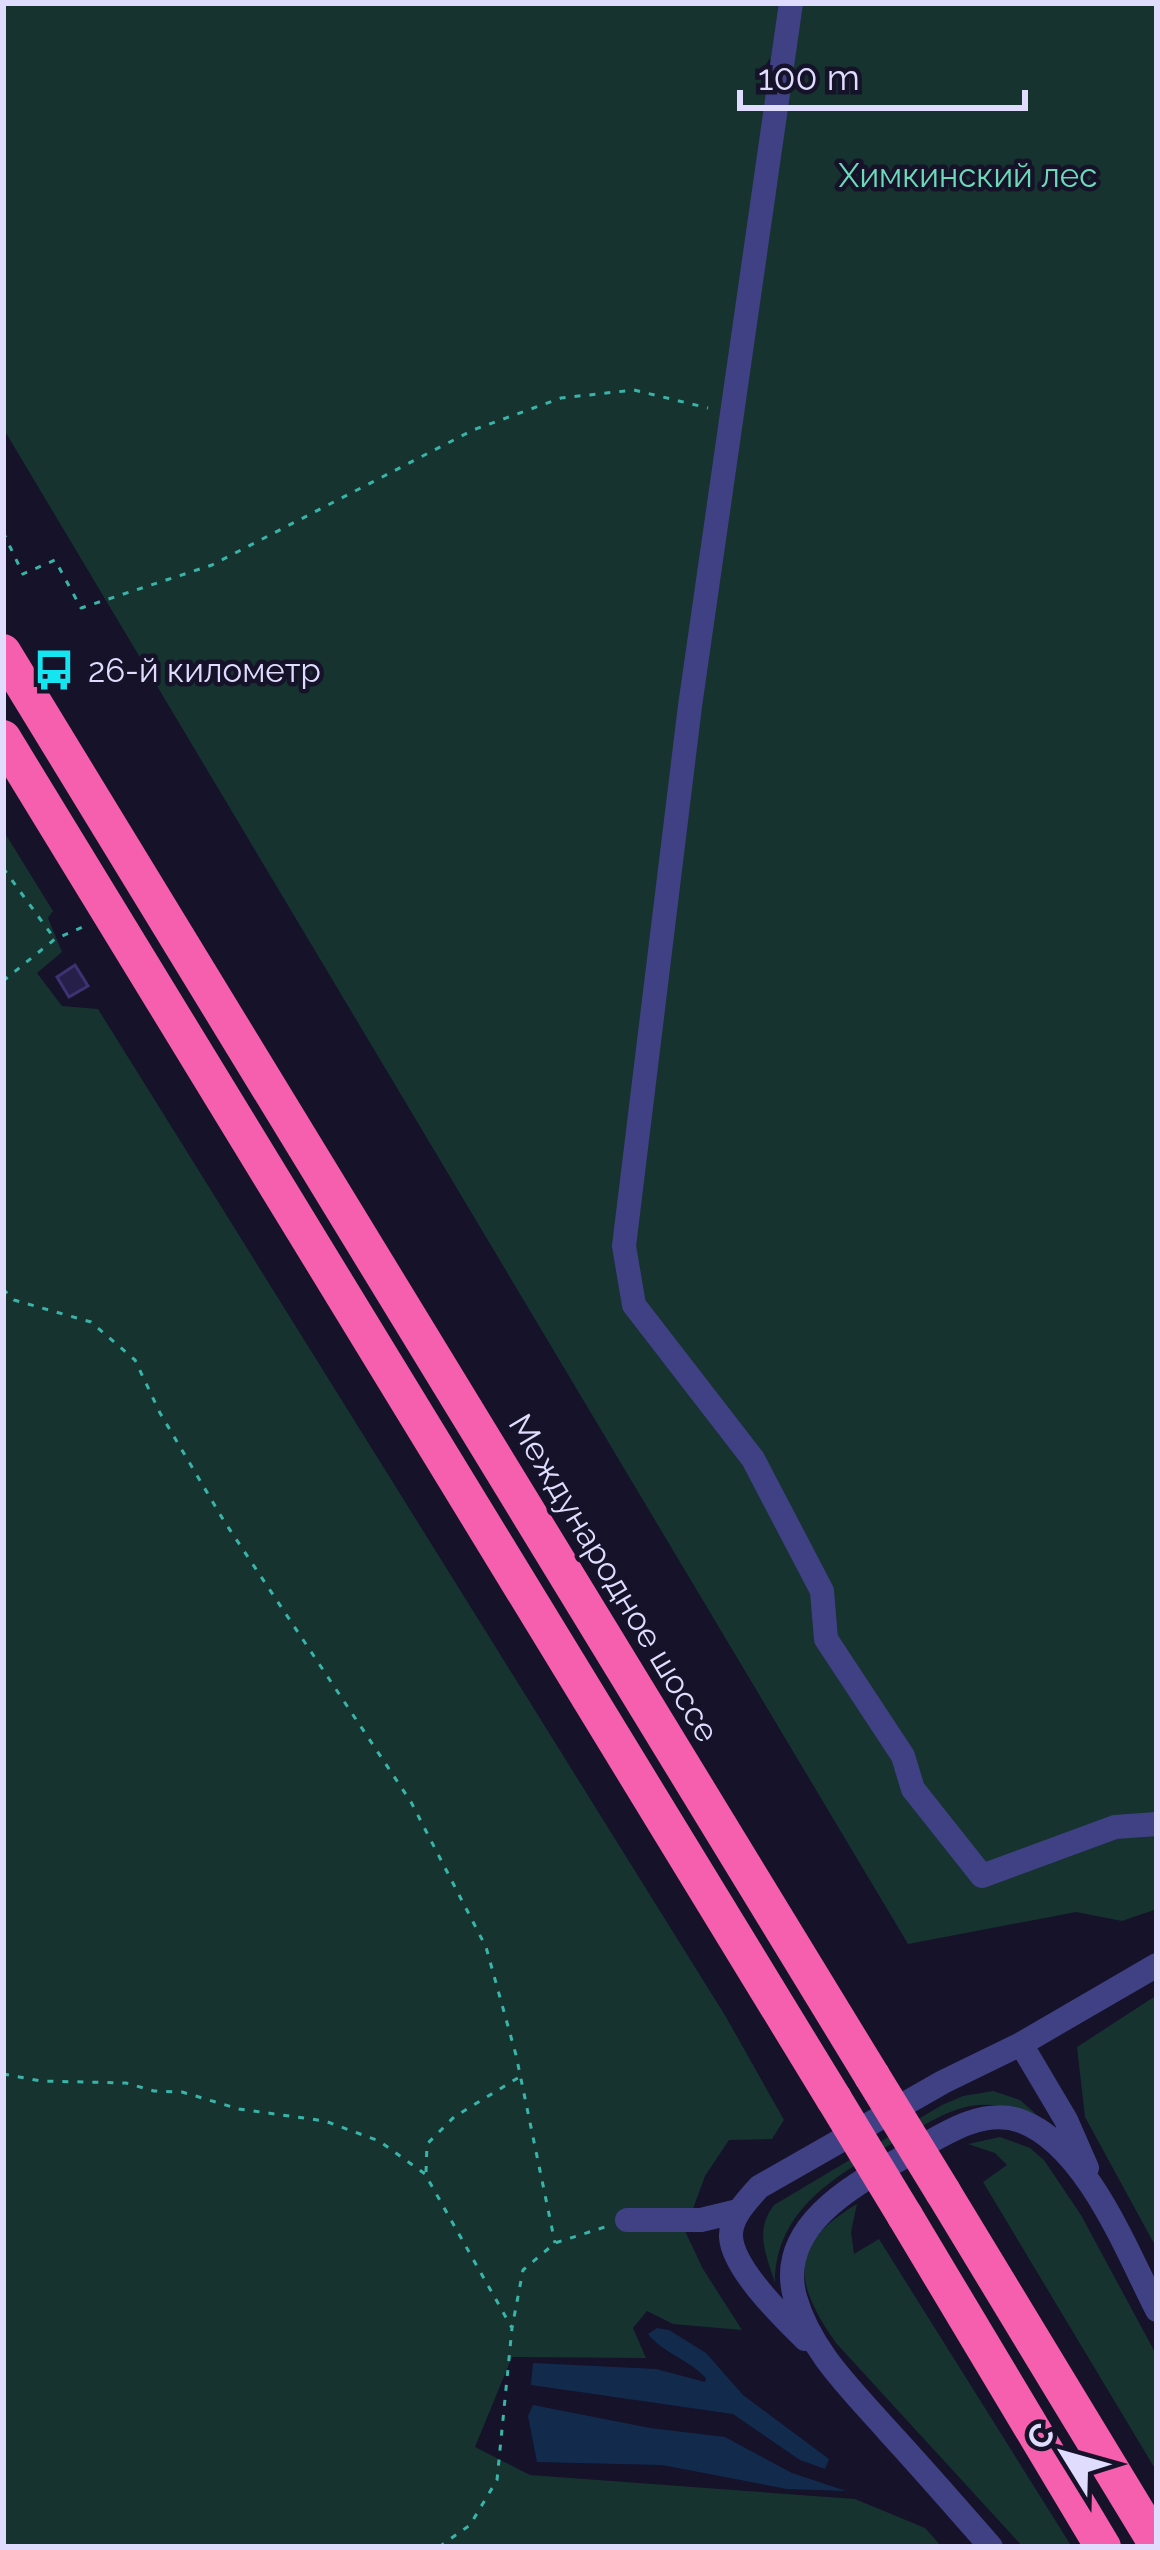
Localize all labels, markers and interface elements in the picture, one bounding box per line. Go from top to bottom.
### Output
scale bar [740,36,1025,110]
text: 100 m [758,56,860,98]
park label: Химкинский лес [839,156,1097,195]
bus stop icon: 26-й километр [31,647,77,693]
place label: 26-й километр [88,651,321,690]
street label: Международное шоссе [501,1407,727,1749]
north arrow [1004,2394,1124,2514]
text: С [1018,2415,1063,2457]

